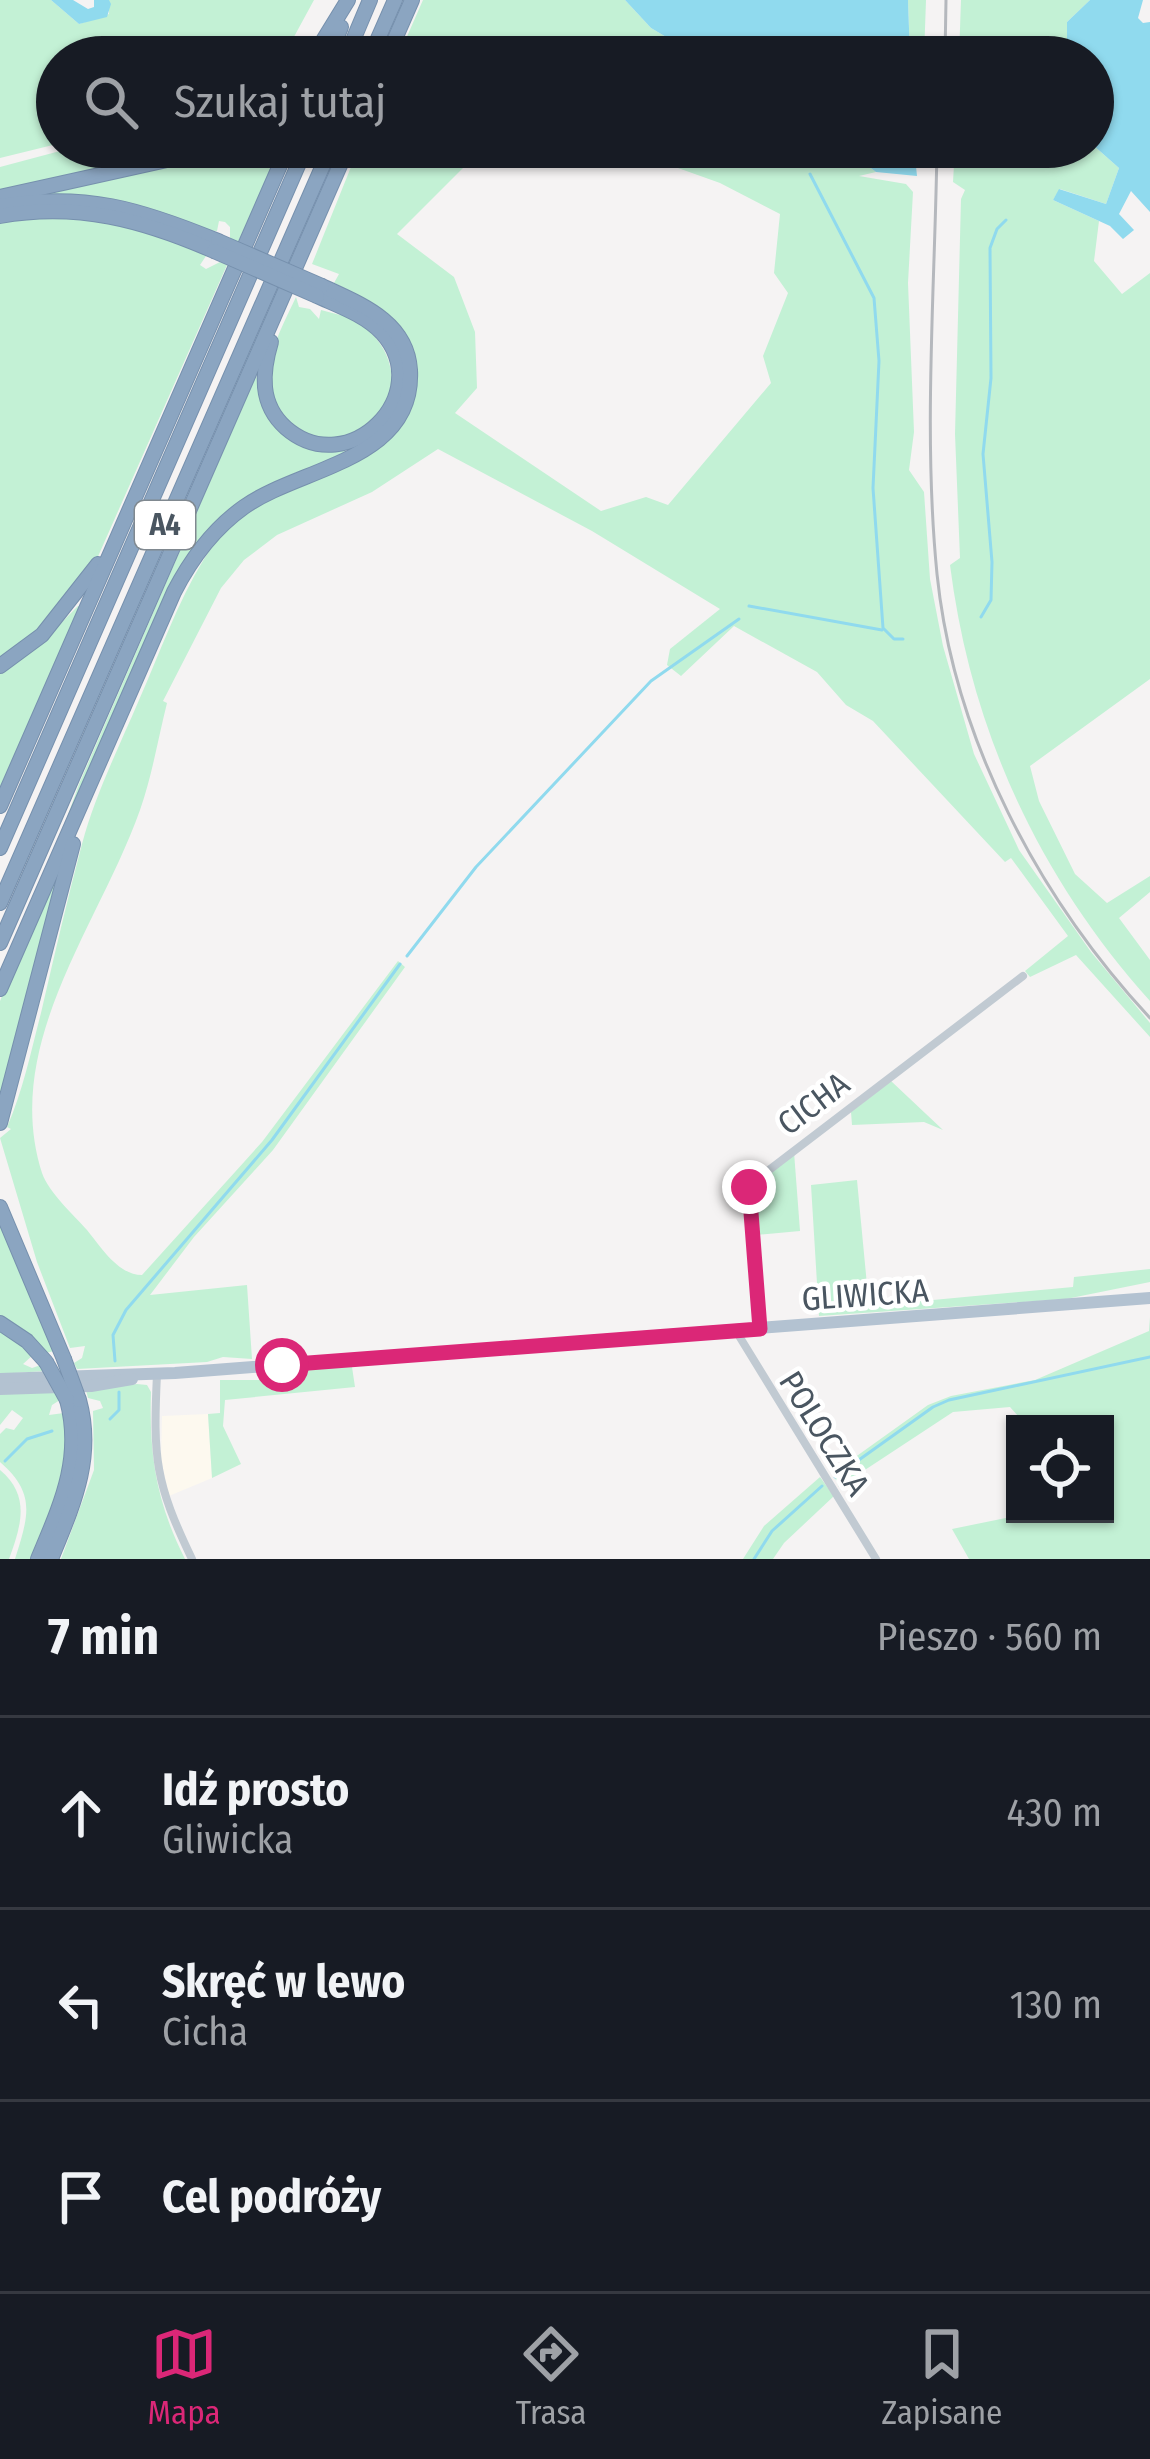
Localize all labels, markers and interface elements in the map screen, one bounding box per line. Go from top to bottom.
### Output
search box [36,36,1114,168]
icon: search [78,69,144,135]
text: Szukaj tutaj [174,75,386,129]
road number: A4 [135,501,195,549]
street label: CICHA [770,1064,858,1144]
route end [722,1160,776,1214]
street label: GLIWICKA [800,1271,931,1319]
route start [255,1338,309,1392]
street label: POLOCZKA [770,1364,878,1504]
map controls [1006,1415,1114,1523]
button: locate [1006,1415,1114,1523]
text: 7 min [48,1606,159,1668]
text: Pieszo · 560 m [877,1614,1102,1660]
text: Idź prosto [162,1763,349,1817]
icon: ahead [48,1780,114,1846]
text: 430 m [1007,1790,1102,1836]
text: Gliwicka [162,1817,293,1863]
text: Skręć w lewo [162,1955,405,2009]
icon: left [48,1972,114,2038]
text: 130 m [1010,1982,1102,2028]
text: Cicha [162,2009,248,2055]
icon: arrive [48,2164,114,2230]
text: Cel podróży [162,2170,381,2224]
tab: Mapa [148,2321,221,2433]
tab: Trasa [516,2321,586,2433]
tab: Zapisane [882,2321,1002,2433]

